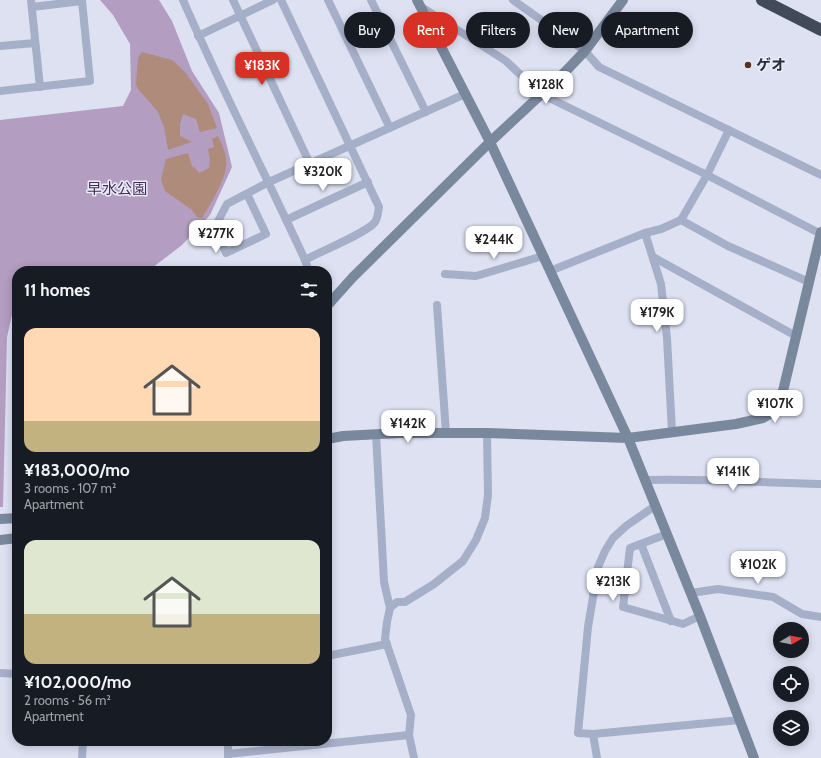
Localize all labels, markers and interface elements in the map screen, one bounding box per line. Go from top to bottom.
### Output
chip: Buy [344,12,395,48]
chip: Rent [403,12,458,48]
chip: Filters [466,12,530,48]
chip: New [538,12,593,48]
chip: Apartment [601,12,693,48]
pin: ¥183K [234,52,290,86]
place label: ゲオ [756,56,786,74]
text: ¥183K [244,57,280,73]
marker: ゲオ [743,60,753,70]
pin: ¥128K [518,71,574,105]
text: ¥128K [528,76,564,92]
pin: ¥320K [295,158,351,192]
text: ¥320K [303,163,343,179]
park label: 早水公園 [87,180,147,198]
pin: ¥277K [188,220,244,254]
text: ¥277K [198,225,234,241]
pin: ¥244K [466,226,522,260]
text: ¥244K [474,231,514,247]
icon: filters [298,279,320,301]
text: 11 homes [24,280,90,300]
pin: ¥179K [629,299,685,333]
text: ¥179K [640,304,674,320]
icon: home [136,354,208,426]
pin: ¥107K [747,390,803,424]
text: ¥107K [757,395,793,411]
pin: ¥142K [380,410,436,444]
text: ¥142K [390,415,426,431]
pin: ¥141K [705,458,761,492]
text: ¥183,000/mo [24,460,130,480]
text: ¥141K [716,463,750,479]
text: 3 rooms · 107 m² [24,480,116,496]
text: Apartment [24,496,84,512]
pin: ¥102K [730,551,786,585]
text: ¥102K [740,556,776,572]
icon: home [136,566,208,638]
pin: ¥213K [585,568,641,602]
text: ¥213K [596,573,630,589]
north arrow [773,622,809,658]
map controls [773,622,809,746]
button: locate [773,666,809,702]
text: ¥102,000/mo [24,672,131,692]
text: 2 rooms · 56 m² [24,692,111,708]
text: Apartment [24,708,84,724]
button: layers [773,710,809,746]

